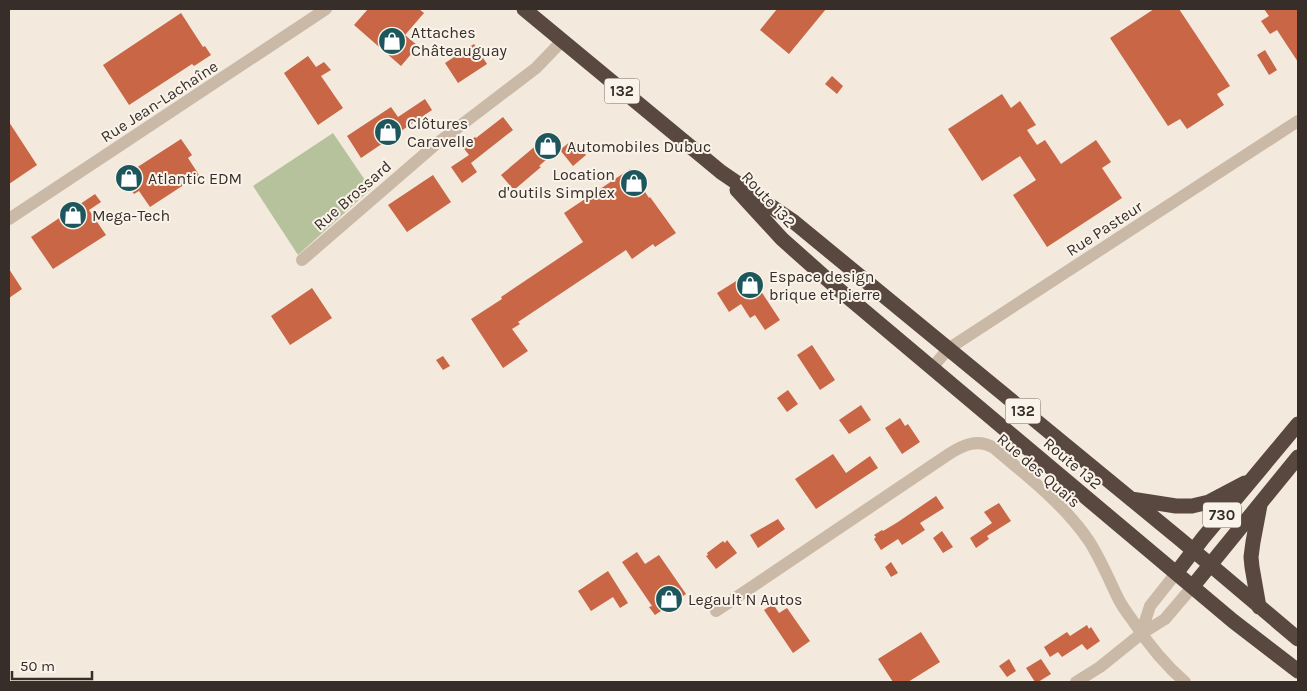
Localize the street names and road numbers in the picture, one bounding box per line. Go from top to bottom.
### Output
street label: Rue Jean-Lachaîne [97,56,221,146]
road number: 132 [604,78,640,104]
street label: Rue Brossard [310,156,395,234]
street label: Route 132 [738,167,800,232]
street label: Rue Pasteur [1062,197,1146,260]
road number: 132 [1006,398,1040,424]
street label: Rue des Quais [993,429,1084,512]
street label: Route 132 [1040,434,1106,493]
road number: 730 [1203,502,1241,528]

